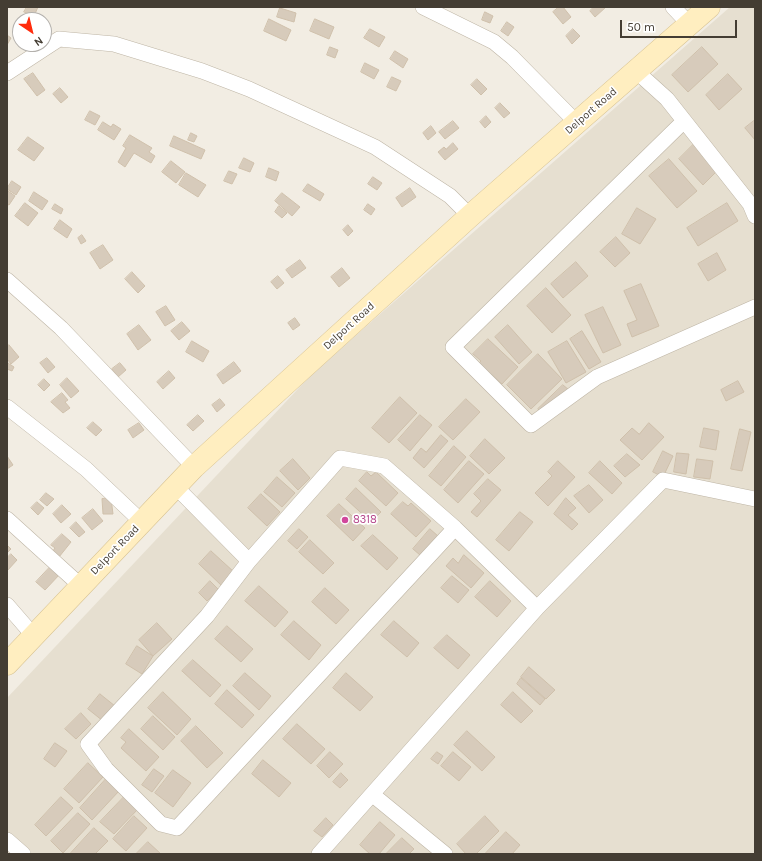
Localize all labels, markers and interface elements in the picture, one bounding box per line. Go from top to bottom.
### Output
north arrow [12,12,52,52]
scale bar [622,12,739,38]
text: 50 m [627,20,655,34]
text: N [32,34,46,49]
street label: Delport Road [562,85,620,137]
street label: Delport Road [321,300,377,352]
place label: 8318 [353,513,377,527]
marker: 8318 [340,515,350,525]
street label: Delport Road [88,522,142,578]

